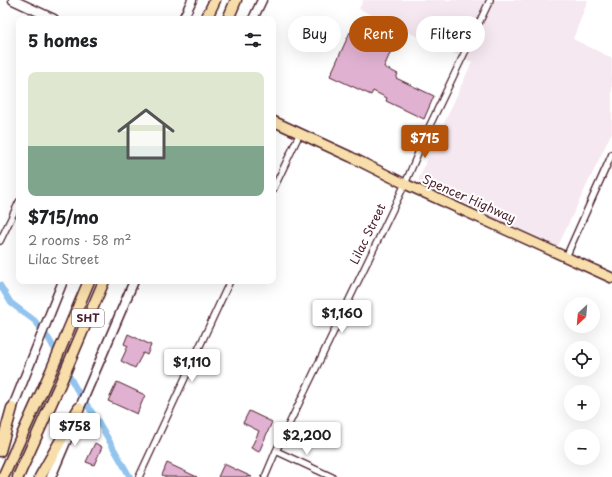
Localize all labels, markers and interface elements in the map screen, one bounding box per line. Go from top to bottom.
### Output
chip: Buy [288,16,341,52]
chip: Rent [349,16,408,52]
chip: Filters [416,16,485,52]
text: 5 homes [28,27,98,53]
icon: filters [242,29,264,51]
icon: home [110,98,182,170]
pin: $715 [401,125,449,159]
text: $715 [410,128,440,147]
street label: Spencer Highway [420,169,519,227]
street label: Lilac Street [345,200,390,267]
text: $715/mo [28,204,99,230]
text: 2 rooms · 58 m² [28,230,131,249]
text: Lilac Street [28,249,99,268]
north arrow [564,297,600,333]
map controls [564,297,600,465]
pin: $1,160 [309,300,375,334]
text: $1,160 [321,303,363,322]
road number: SHT [72,309,104,327]
button: locate [564,341,600,377]
pin: $1,110 [159,349,225,383]
text: $1,110 [173,352,211,371]
button: + [564,385,600,421]
pin: $758 [51,413,99,447]
text: $758 [59,416,91,435]
pin: $2,200 [274,422,340,456]
text: $2,200 [283,425,331,444]
button: − [564,429,600,465]

